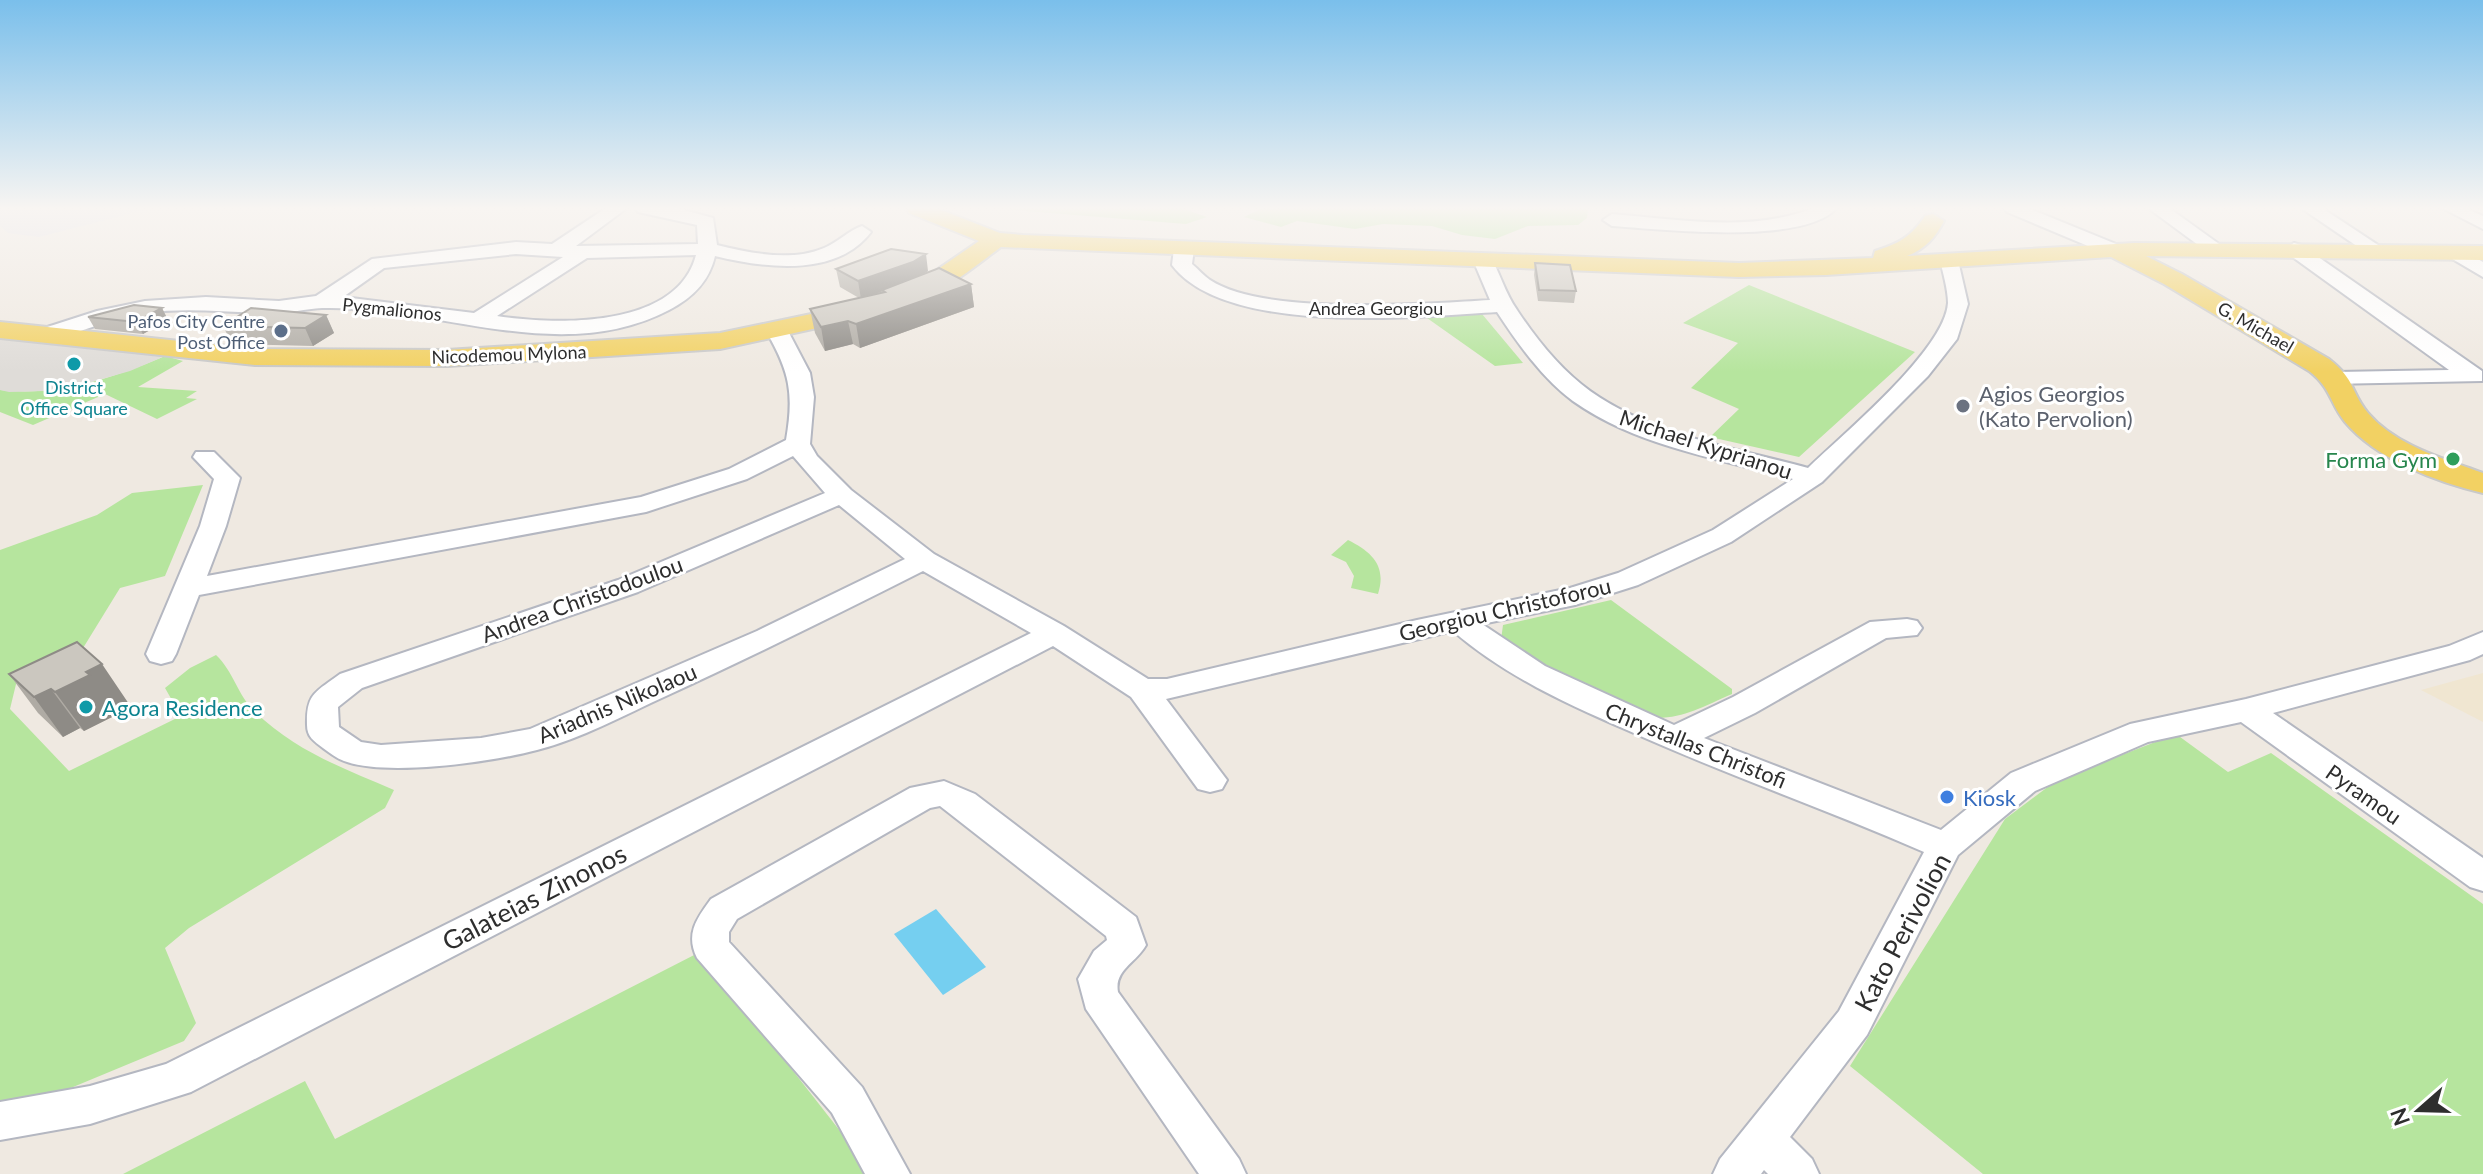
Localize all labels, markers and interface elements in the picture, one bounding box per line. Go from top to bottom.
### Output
street label: Pygmalionos [341,293,443,325]
street label: G. Michael [2214,296,2298,358]
street label: Andrea Georgiou [1309,297,1443,319]
place label: Pafos City Centre Post Office [127,310,265,353]
marker: Pafos City Centre Post Office [272,322,290,340]
street label: Nicodemou Mylona [431,340,587,368]
marker: District Office Square [65,355,83,373]
place label: District Office Square [20,376,128,419]
place label: Agios Georgios (Kato Pervolion) [1979,380,2133,432]
marker: Agios Georgios (Kato Pervolion) [1954,397,1972,415]
street label: Michael Kyprianou [1616,403,1796,485]
place label: Forma Gym [2325,446,2437,473]
marker: Forma Gym [2444,450,2462,468]
street label: Andrea Christodoulou [478,550,686,648]
street label: Georgiou Christoforou [1396,571,1614,647]
street label: Ariadnis Nikolaou [534,657,700,749]
place label: Agora Residence [102,694,263,721]
street label: Chrystallas Christofi [1601,696,1791,794]
marker: Agora Residence [77,698,95,716]
street label: Pyramou [2321,758,2407,830]
place label: Kiosk [1963,784,2017,811]
marker: Kiosk [1938,788,1956,806]
street label: Galateias Zinonos [437,837,631,957]
street label: Kato Perivolion [1847,848,1957,1016]
north arrow [2379,1070,2459,1150]
text: N [2384,1104,2415,1130]

